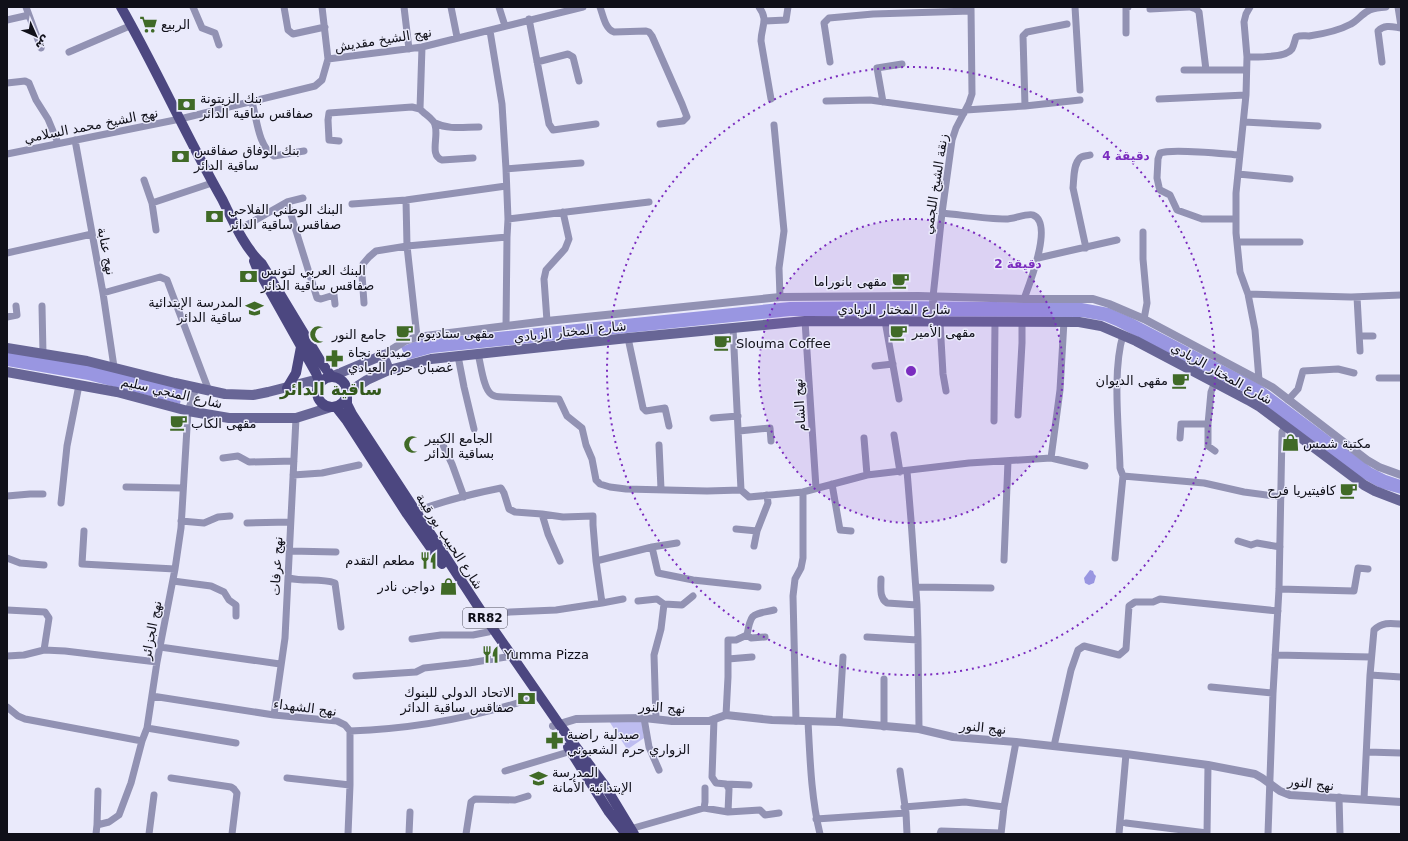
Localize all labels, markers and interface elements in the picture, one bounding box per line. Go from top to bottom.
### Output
supermarket icon: الربيع [138,14,158,34]
north arrow [16,16,56,56]
place label: الربيع [161,17,190,33]
street label: نهج الشيخ مقديش [333,24,433,56]
text: ش [33,33,53,53]
place label: بنك الزيتونة صفاقس ساقية الدائر [199,91,313,122]
bank icon: بنك الزيتونة صفاقس ساقية الدائر [177,95,197,115]
street label: نهج الشيخ محمد السلامي [23,105,160,147]
street label: زنقة الشيخ اللجمي [920,133,952,236]
place label: بنك الوفاق صفاقس ساقية الدائر [193,143,300,174]
bank icon: بنك الوفاق صفاقس ساقية الدائر [171,147,191,167]
text: 4 دقيقة [1102,149,1150,163]
place label: البنك الوطني الفلاحي صفاقس ساقية الدائر [227,202,343,233]
bank icon: البنك الوطني الفلاحي صفاقس ساقية الدائر [205,206,225,226]
street label: نهج عنابة [94,226,118,276]
text: 2 دقيقة [994,257,1042,271]
place label: البنك العربي لتونس صفاقس ساقية الدائر [260,263,374,294]
bank icon: البنك العربي لتونس صفاقس ساقية الدائر [238,267,258,287]
cafe icon: مقهى بانوراما [890,271,910,291]
place label: مقهى بانوراما [814,274,887,290]
place label: المدرسة الإبتدائية ساقية الدائر [148,295,242,326]
school or university icon: المدرسة الإبتدائية ساقية الدائر [245,299,265,319]
street label: شارع المختار الزيادي [837,302,951,318]
street label: شارع المختار الزيادي [513,318,627,346]
cafe icon: مقهى الأمير [889,322,909,342]
cafe icon: مقهى ستاديوم [394,323,414,343]
mosque icon: جامع النور [309,324,329,344]
place label: مقهى الأمير [911,324,976,341]
place label: مقهى ستاديوم [417,326,494,342]
place label: جامع النور [331,327,387,343]
cafe icon: Slouma Coffee [713,333,733,353]
place label: Slouma Coffee [736,336,831,351]
street label: شارع المختار الزيادي [1168,339,1275,408]
place label: صيدلية نجاة غضبان حرم العيادي [348,345,453,376]
pharmacy icon: صيدلية نجاة غضبان حرم العيادي [325,349,345,369]
centre of rings [904,364,918,378]
cafe icon: مقهى الديوان [1171,370,1191,390]
place label: مقهى الديوان [1096,373,1168,389]
street label: شارع المنجي سليم [120,374,224,412]
street label: نهج الشام [790,378,810,432]
district label: ساقية الدائر [279,379,382,400]
cafe icon: مقهى الكاب [168,413,188,433]
place label: مقهى الكاب [191,416,256,432]
place label: الجامع الكبير بساقية الدائر [424,431,494,462]
shop icon: مكتبة شمس [1280,433,1300,453]
mosque icon: الجامع الكبير بساقية الدائر [402,435,422,455]
place label: مكتبة شمس [1303,436,1371,452]
cafe icon: كافيتيريا فرح [1339,480,1359,500]
place label: كافيتيريا فرح [1267,483,1337,499]
street label: شارع الحبيب بورقيبة [412,490,486,593]
street label: نهج عرفات [267,536,287,596]
restaurant icon: مطعم التقدم [418,550,438,570]
place label: مطعم التقدم [345,553,415,569]
shop icon: دواجن نادر [438,576,458,596]
place label: دواجن نادر [377,579,435,595]
street label: نهج الجزائر [138,599,166,662]
road number: RR82 [463,608,507,628]
restaurant icon: Yumma Pizza [481,644,501,664]
place label: Yumma Pizza [503,647,589,662]
place label: الاتحاد الدولي للبنوك صفاقس ساقية الدائر [400,685,514,716]
bank icon: الاتحاد الدولي للبنوك صفاقس ساقية الدائر [517,689,537,709]
street label: نهج الشهداء [272,696,338,720]
street label: نهج النور [637,699,686,717]
street label: نهج النور [958,718,1007,738]
place label: صيدلية راضية الزواري حرم الشعبوني [567,727,690,758]
pharmacy icon: صيدلية راضية الزواري حرم الشعبوني [544,731,564,751]
place label: المدرسة الإبتدائية الأمانة [552,765,632,795]
school or university icon: المدرسة الإبتدائية الأمانة [529,769,549,789]
street label: نهج النور [1286,773,1335,794]

